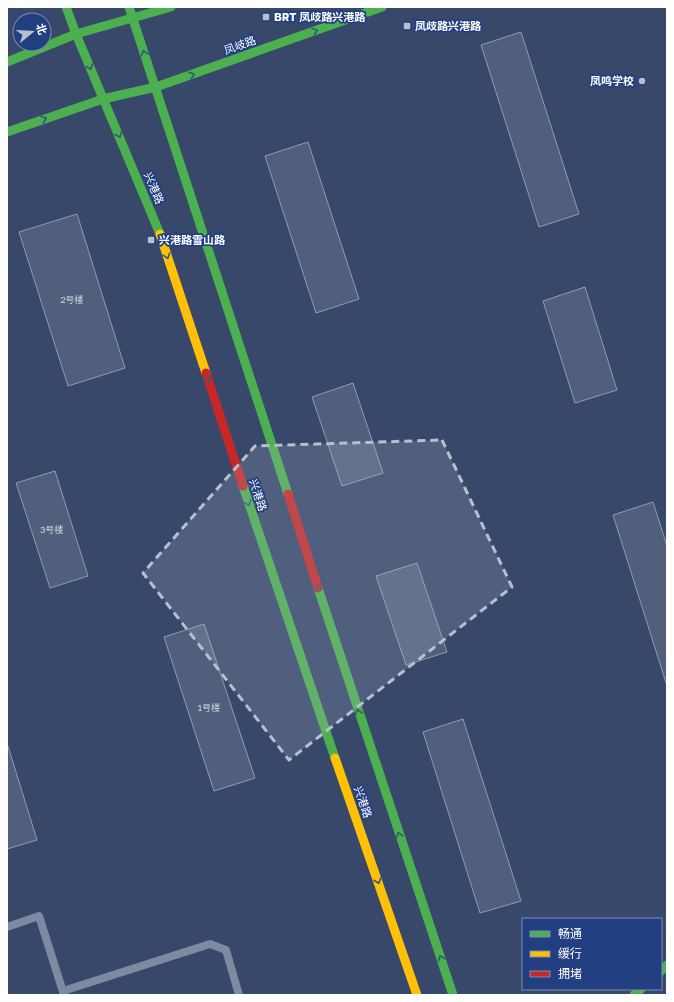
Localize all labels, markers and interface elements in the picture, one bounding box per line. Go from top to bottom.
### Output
place label: BRT 凤歧路兴港路 [274,10,366,23]
north arrow [12,12,52,52]
marker: BRT 凤歧路兴港路 [261,12,271,22]
place label: 凤歧路兴港路 [415,19,482,32]
marker: 凤歧路兴港路 [402,21,412,31]
text: 北 [34,22,50,36]
one-way arrow [311,27,318,35]
street label: 凤岐路 [222,33,258,56]
one-way arrow [141,49,149,56]
one-way arrow [85,63,93,70]
one-way arrow [189,71,196,79]
place label: 凤鸣学校 [590,74,634,87]
marker: 凤鸣学校 [637,76,647,86]
one-way arrow [40,115,47,124]
one-way arrow [114,132,122,139]
street label: 兴港路 [142,170,167,206]
place label: 兴港路雪山路 [159,233,226,246]
marker: 兴港路雪山路 [146,235,156,245]
one-way arrow [163,252,171,259]
house number: 2号楼 [60,294,84,305]
one-way arrow [203,376,212,383]
street label: 兴港路 [247,477,270,513]
one-way arrow [243,499,252,506]
house number: 3号楼 [40,524,64,535]
one-way arrow [314,585,323,592]
house number: 1号楼 [198,702,220,713]
one-way arrow [354,708,363,715]
street label: 兴港路 [352,784,375,820]
one-way arrow [395,832,404,839]
one-way arrow [373,878,382,885]
legend [522,918,662,990]
text: 畅通 [558,926,582,941]
text: 缓行 [558,946,582,961]
one-way arrow [437,955,446,962]
text: 拥堵 [558,966,582,981]

